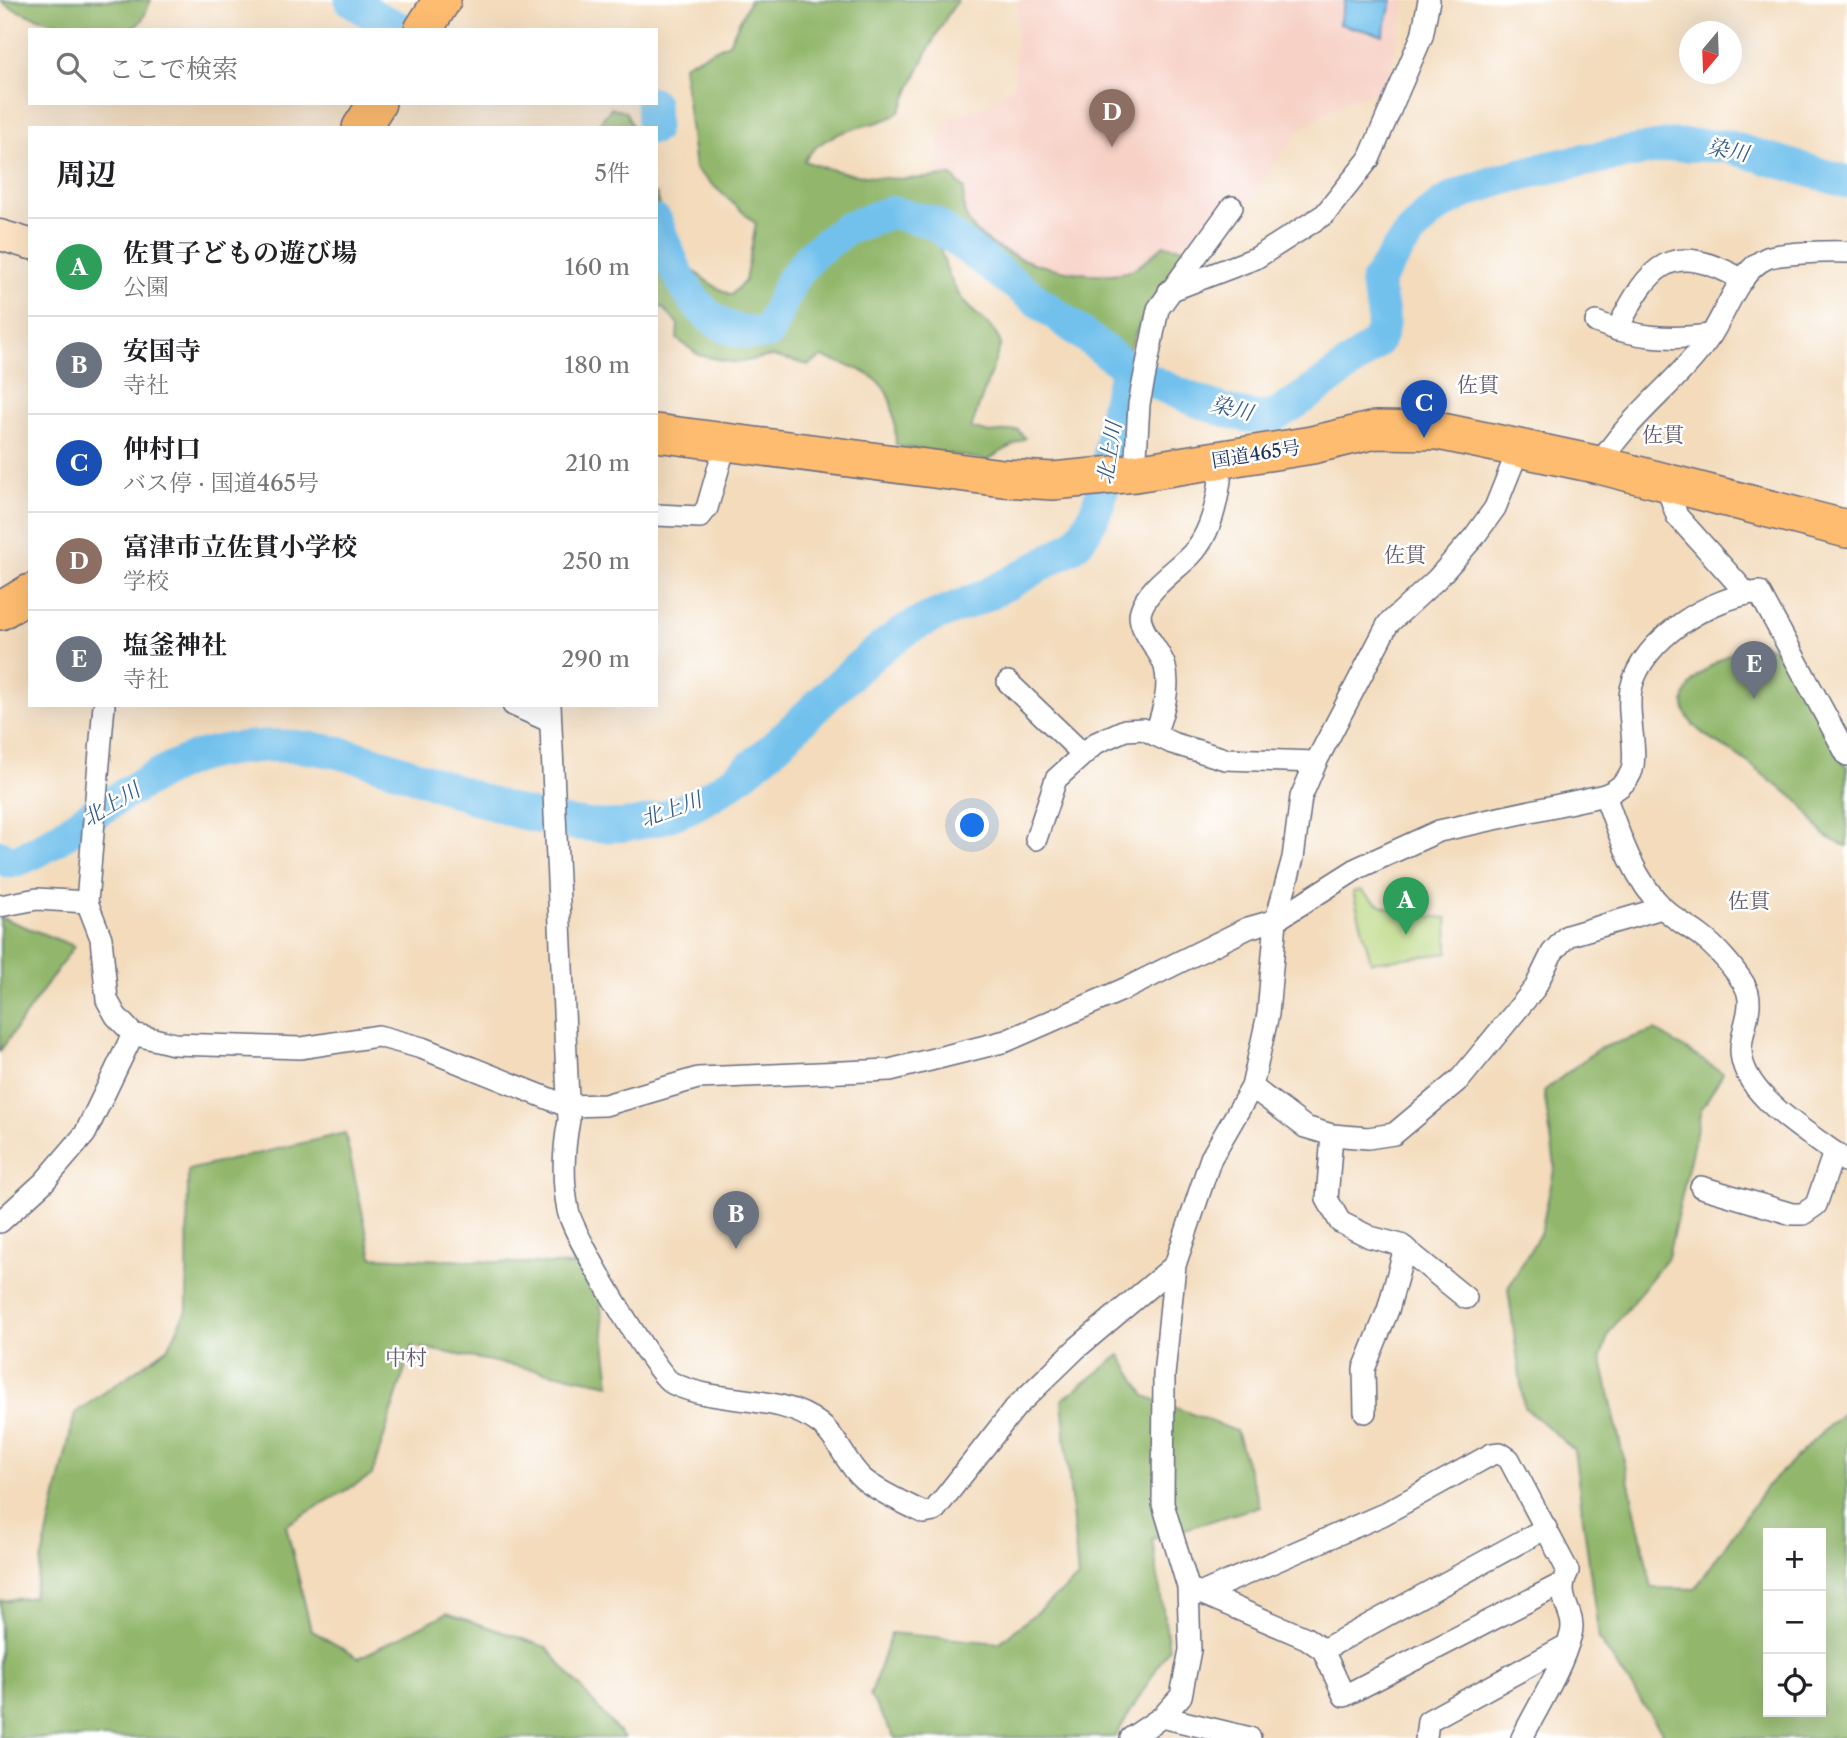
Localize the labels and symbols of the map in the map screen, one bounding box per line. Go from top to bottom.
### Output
north arrow [1679,21,1742,84]
pin: D [1089,89,1135,147]
water label: 染川 [1705,134,1753,167]
district label: 佐貫 [1457,372,1499,397]
pin: C [1401,380,1447,438]
water label: 染川 [1209,391,1257,426]
water label: 北上川 [1092,418,1127,486]
district label: 佐貫 [1642,422,1684,447]
street label: 国道465号 [1210,436,1302,472]
district label: 佐貫 [1384,542,1426,567]
pin: E [1731,641,1777,699]
water label: 北上川 [78,776,146,831]
water label: 北上川 [637,786,707,832]
your location [955,808,989,842]
pin: A [1383,877,1429,935]
district label: 佐貫 [1728,888,1770,913]
pin: B [713,1191,759,1249]
district label: 中村 [385,1345,427,1370]

